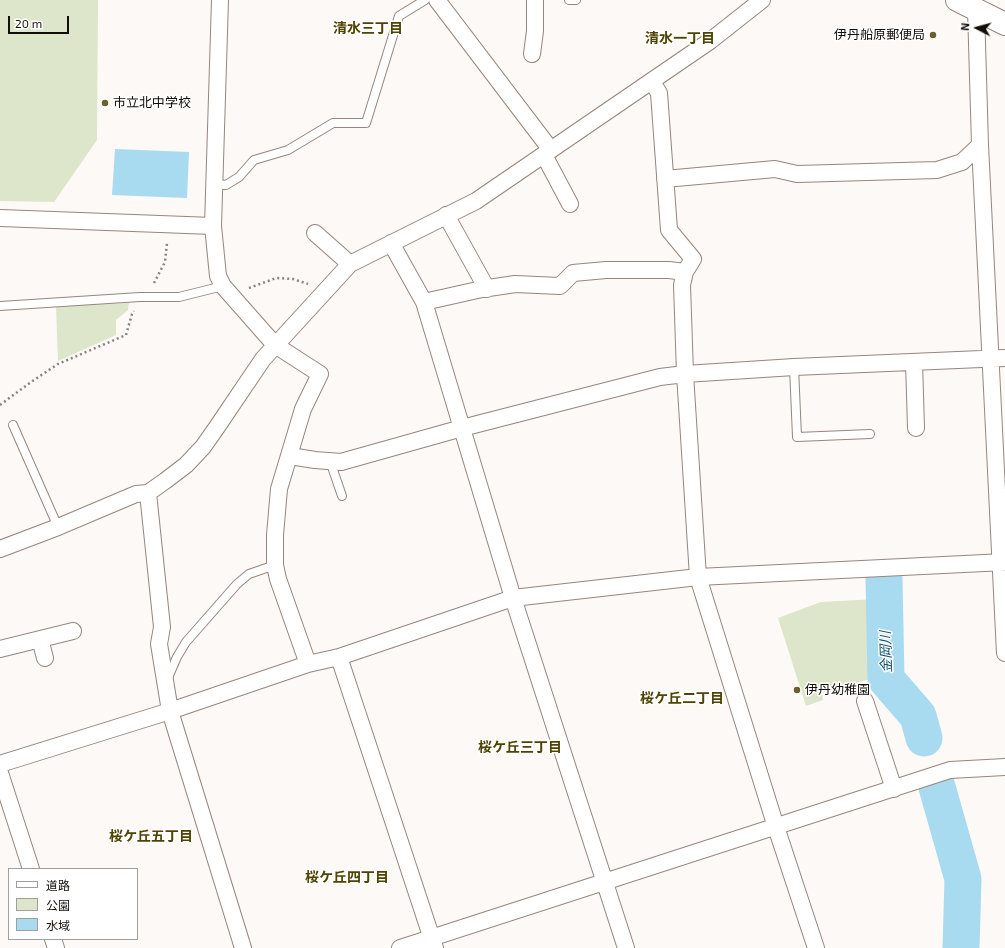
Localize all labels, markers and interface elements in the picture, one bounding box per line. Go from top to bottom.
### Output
scale bar [10,8,71,34]
north arrow [957,8,997,48]
text: 20 m [15,16,42,30]
district label: 清水三丁目 [333,20,403,36]
text: N [958,22,971,31]
place label: 伊丹船原郵便局 [834,27,925,43]
district label: 清水一丁目 [645,30,715,46]
marker: 伊丹船原郵便局 [928,30,938,40]
place label: 市立北中学校 [113,95,191,111]
marker: 市立北中学校 [100,98,110,108]
water label: 金岡川 [877,631,895,673]
place label: 伊丹幼稚園 [805,682,870,698]
marker: 伊丹幼稚園 [792,685,802,695]
district label: 桜ケ丘二丁目 [640,690,724,706]
district label: 桜ケ丘三丁目 [478,739,562,755]
district label: 桜ケ丘五丁目 [109,828,193,844]
legend [8,868,138,940]
district label: 桜ケ丘四丁目 [305,869,389,885]
text: 道路 [46,878,70,892]
text: 公園 [46,898,70,912]
text: 水域 [46,918,70,932]

